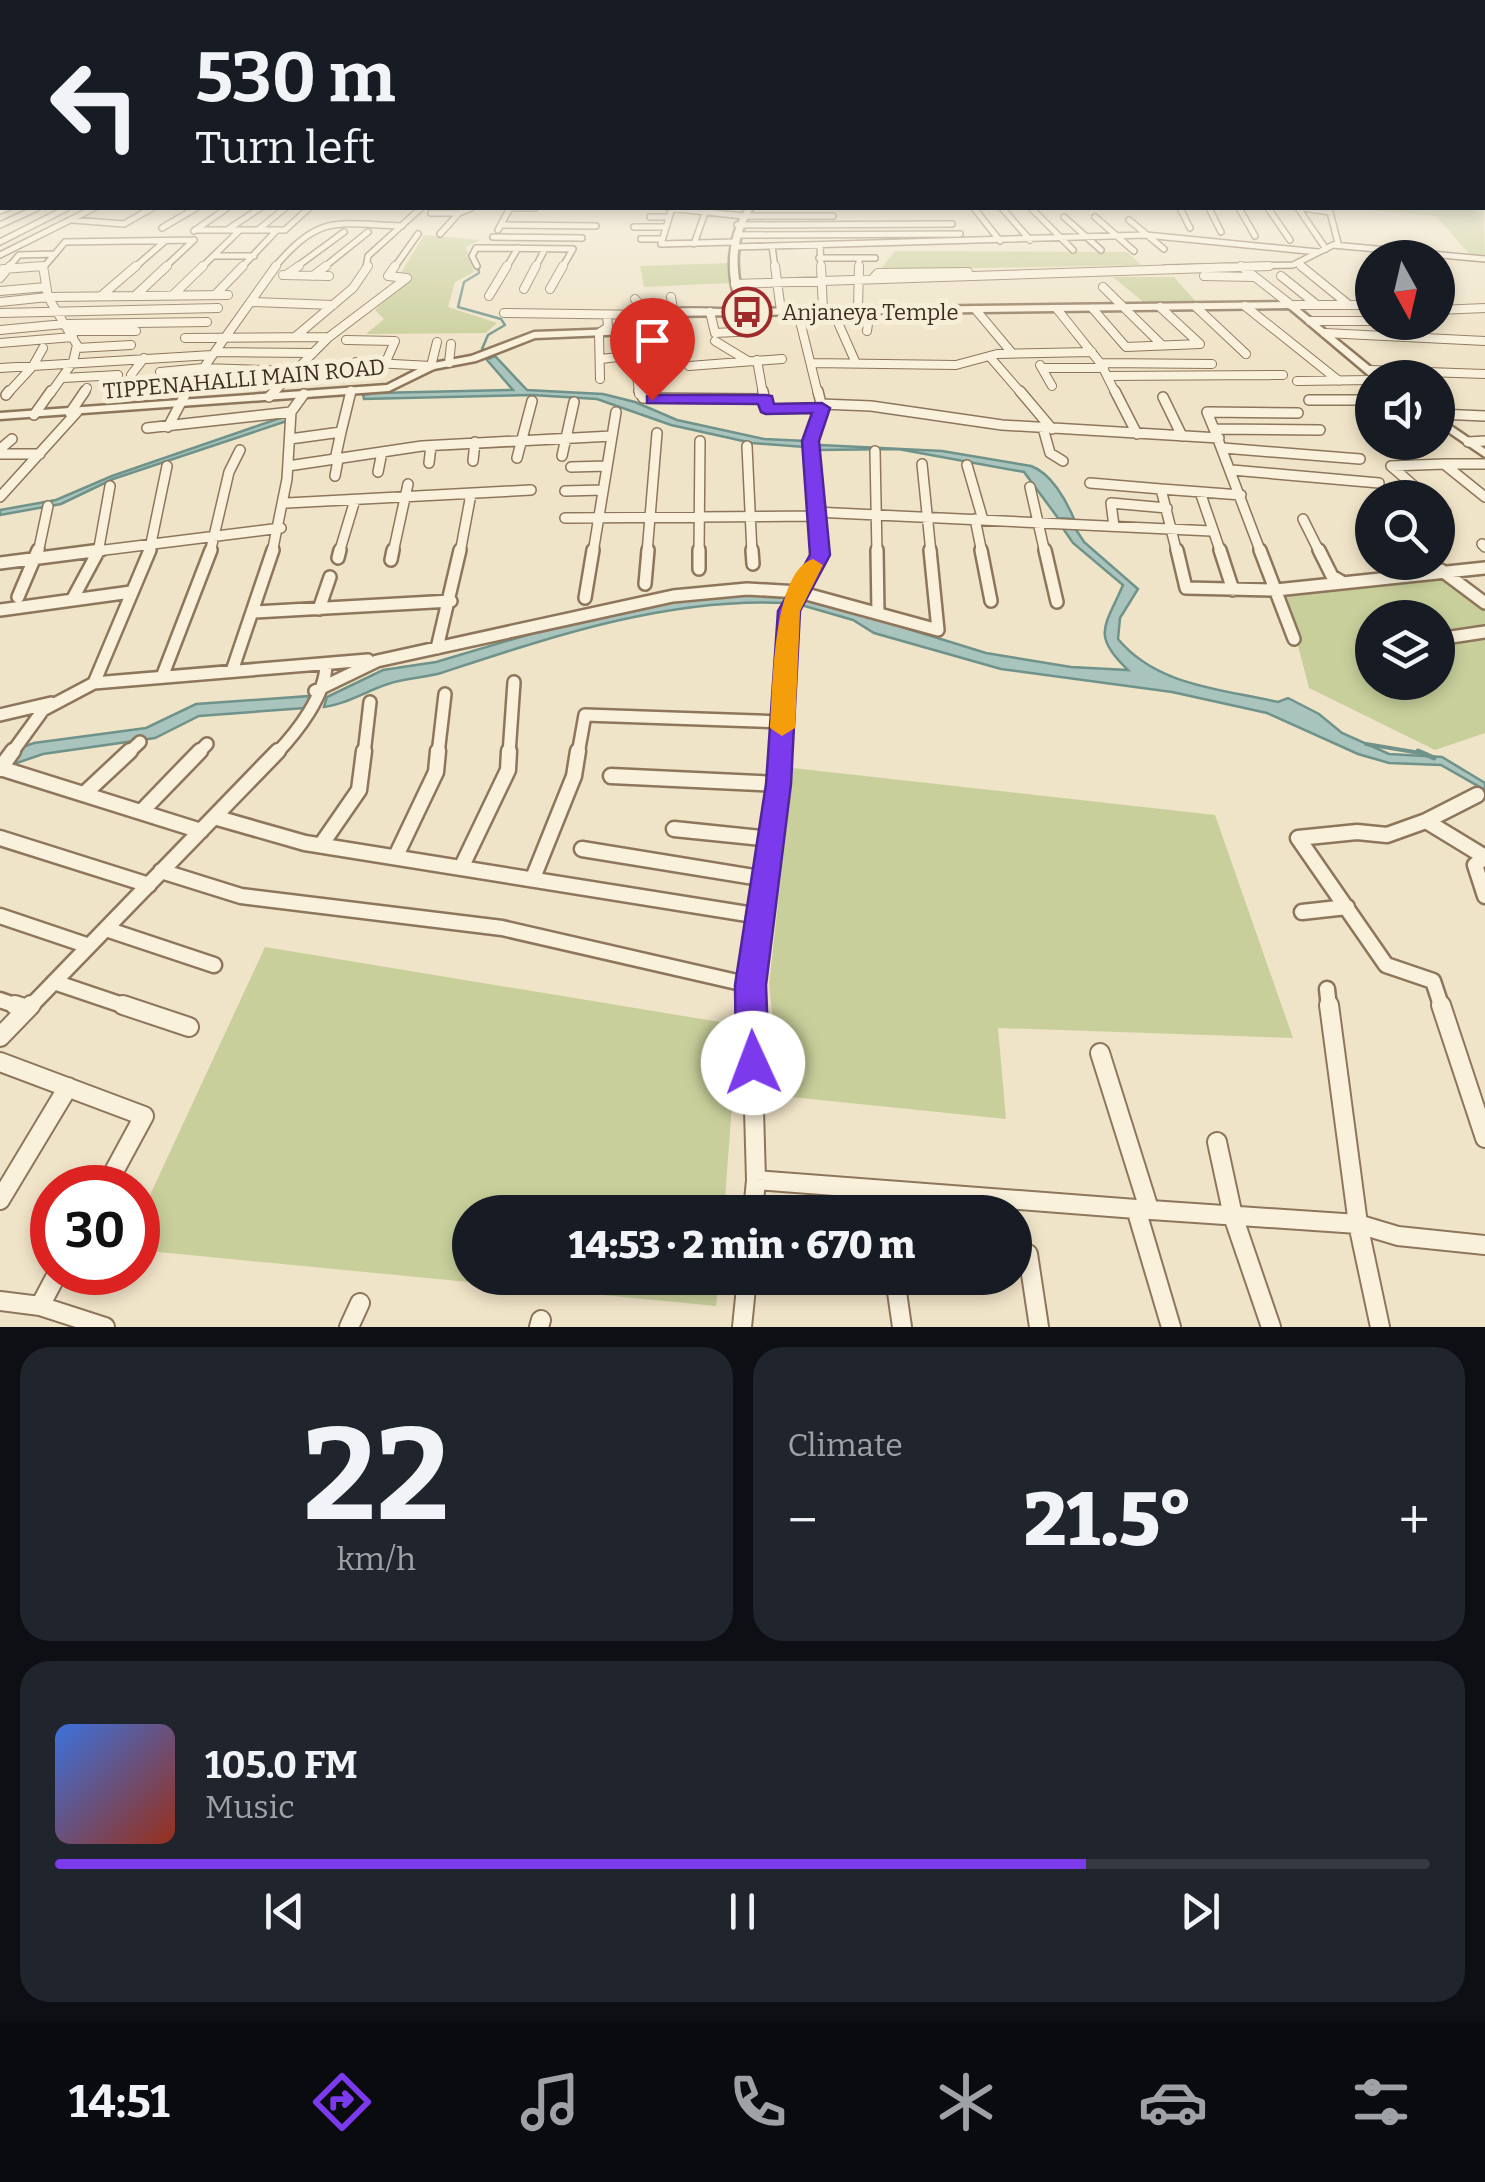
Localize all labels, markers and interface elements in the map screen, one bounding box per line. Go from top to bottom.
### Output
text: 530 m [195,36,396,120]
icon: left [30,40,160,170]
text: Turn left [195,121,375,175]
north arrow [1355,240,1455,340]
map controls [1355,240,1455,700]
bus stop icon: Anjaneya Temple [721,286,773,338]
pin [610,298,695,401]
place label: Anjaneya Temple [782,299,958,326]
icon: arrive [625,313,680,368]
street label: TIPPENAHALLI MAIN ROAD [102,353,386,405]
button: sound [1355,360,1455,460]
button: search [1355,480,1455,580]
button: layers [1355,600,1455,700]
position arrow [701,1011,805,1115]
speed limit sign: 30 [30,1165,160,1295]
text: 14:53 · 2 min · 670 m [569,1222,915,1268]
text: 22 [303,1397,449,1553]
text: Climate [788,1426,903,1464]
text: 21.5° [1024,1475,1193,1565]
text: − [788,1488,818,1554]
text: + [1399,1488,1430,1554]
text: km/h [337,1540,416,1578]
text: 105.0 FM [205,1742,358,1788]
text: Music [205,1788,295,1826]
icon: previous [257,1884,312,1939]
icon: pause [715,1884,770,1939]
icon: next [1173,1884,1228,1939]
icon: directions [307,2067,377,2137]
icon: music [515,2067,585,2137]
icon: phone [723,2067,793,2137]
icon: climate [931,2067,1001,2137]
icon: car [1138,2067,1208,2137]
icon: filters [1346,2067,1416,2137]
text: 14:51 [69,2075,170,2129]

